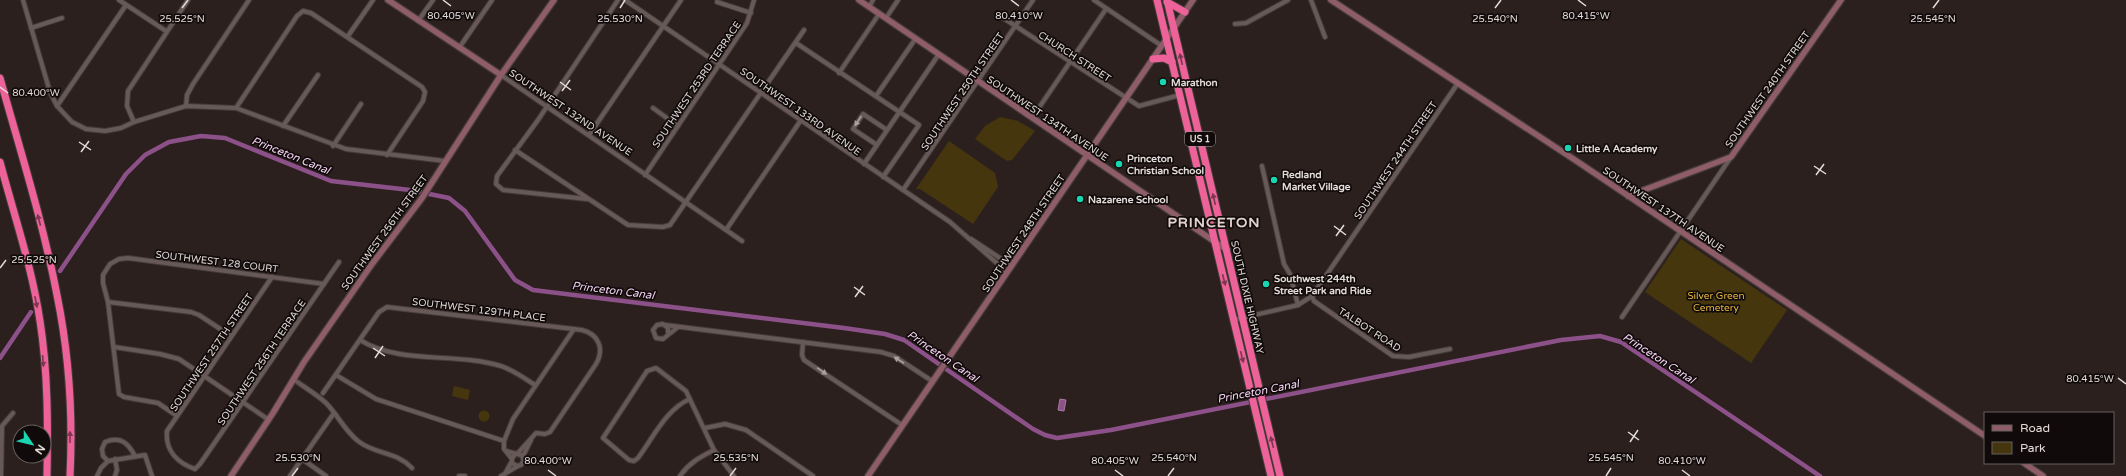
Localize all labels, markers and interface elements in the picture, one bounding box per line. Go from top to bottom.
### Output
text: 80.405°W [427,10,475,22]
text: 80.410°W [995,10,1043,22]
text: 80.415°W [1562,10,1610,22]
text: 25.525°N [159,13,205,25]
text: 25.530°N [597,13,643,25]
text: 25.540°N [1472,13,1518,25]
text: 25.545°N [1910,13,1956,25]
street label: SOUTHWEST 253RD TERRACE [650,19,744,150]
street label: CHURCH STREET [1036,29,1113,85]
street label: SOUTHWEST 240TH STREET [1723,29,1813,150]
street label: SOUTHWEST 250TH STREET [919,30,1007,153]
one-way arrow [1177,53,1183,65]
street label: SOUTHWEST 133RD AVENUE [738,65,863,158]
street label: SOUTHWEST 132ND AVENUE [507,67,634,159]
street label: SOUTHWEST 134TH AVENUE [984,74,1110,164]
marker: Marathon [1158,77,1168,87]
place label: Marathon [1171,77,1218,89]
text: 80.400°W [12,87,60,99]
street label: SOUTHWEST 244TH STREET [1352,99,1440,222]
one-way arrow [854,116,862,126]
road number: US 1 [1185,132,1215,146]
water label: Princeton Canal [250,134,333,177]
marker: Little A Academy [1563,143,1573,153]
place label: Little A Academy [1576,143,1658,155]
place label: Princeton Christian School [1127,153,1204,177]
marker: Princeton Christian School [1114,159,1124,169]
street label: SOUTHWEST 137TH AVENUE [1600,165,1726,255]
place label: Redland Market Village [1282,169,1351,193]
street label: SOUTHWEST 248TH STREET [980,172,1068,295]
street label: SOUTHWEST 256TH STREET [339,173,431,293]
marker: Redland Market Village [1269,175,1279,185]
one-way arrow [1211,193,1217,205]
marker: Nazarene School [1075,194,1085,204]
place label: Nazarene School [1088,194,1168,206]
one-way arrow [36,214,42,226]
district label: PRINCETON [1167,214,1261,231]
street label: SOUTH DIXIE HIGHWAY [1228,239,1266,356]
street label: SOUTHWEST 128 COURT [155,249,279,275]
text: 25.525°N [11,254,57,266]
place label: Southwest 244th Street Park and Ride [1274,273,1372,297]
one-way arrow [1221,274,1227,287]
water label: Princeton Canal [571,279,656,302]
marker: Southwest 244th Street Park and Ride [1261,279,1271,289]
park label: Silver Green Cemetery [1687,290,1745,314]
street label: SOUTHWEST 257TH STREET [168,291,256,414]
one-way arrow [34,296,40,308]
street label: SOUTHWEST 129TH PLACE [411,296,546,324]
street label: SOUTHWEST 256TH TERRACE [215,297,308,428]
street label: TALBOT ROAD [1336,305,1403,355]
water label: Princeton Canal [905,328,982,386]
water label: Princeton Canal [1620,330,1698,387]
one-way arrow [1240,351,1246,363]
one-way arrow [40,355,47,367]
one-way arrow [894,356,905,363]
one-way arrow [816,367,827,375]
text: 80.415°W [2066,373,2114,385]
water label: Princeton Canal [1216,377,1301,406]
legend [1984,412,2114,464]
text: Road [2020,421,2050,435]
north arrow [12,424,52,464]
one-way arrow [67,431,74,443]
one-way arrow [1269,435,1275,447]
text: Park [2020,441,2046,455]
text: N [32,442,48,457]
text: 25.530°N [275,452,321,464]
text: 25.535°N [713,452,759,464]
text: 25.540°N [1151,452,1197,464]
text: 25.545°N [1588,452,1634,464]
text: 80.400°W [524,455,572,467]
text: 80.405°W [1091,455,1139,467]
text: 80.410°W [1658,455,1706,467]

